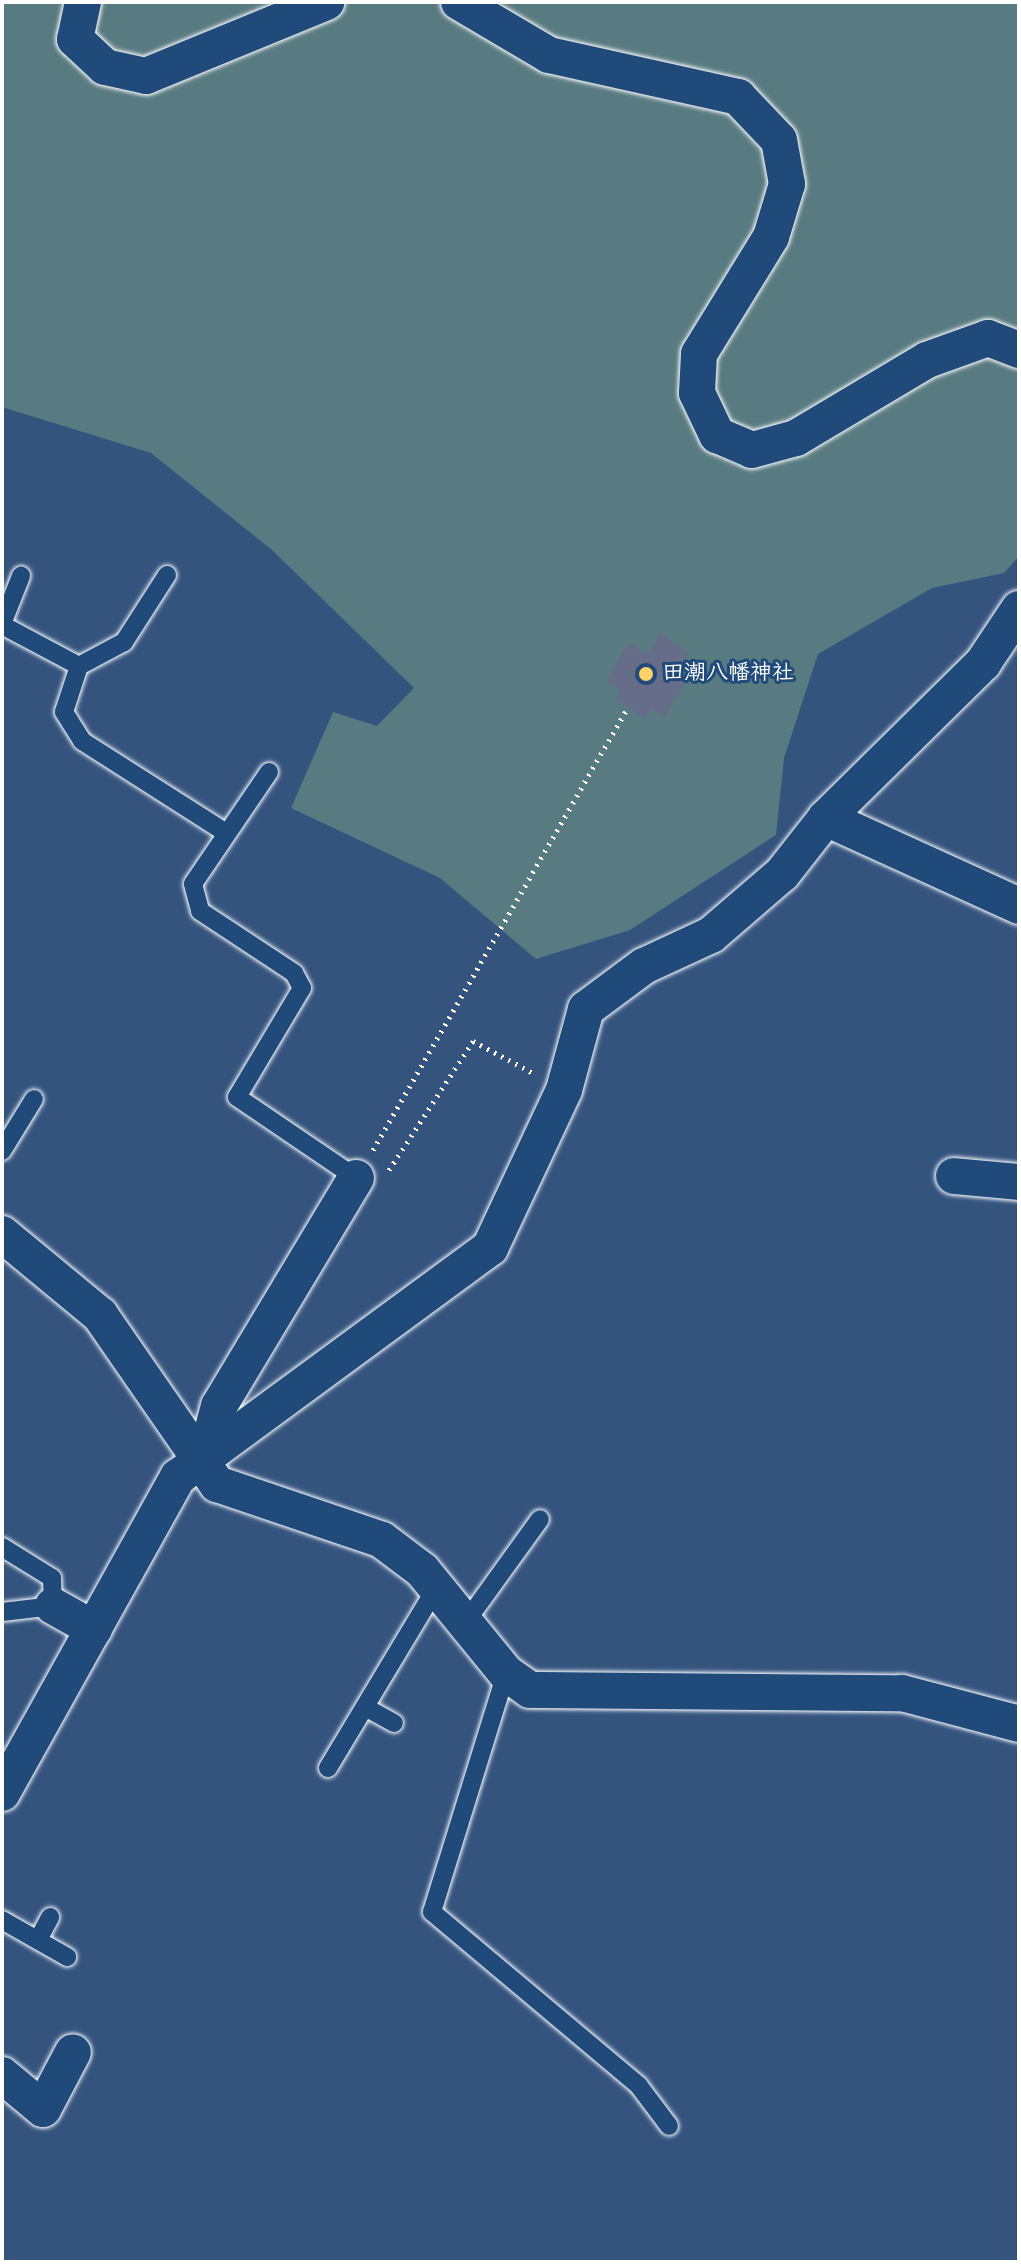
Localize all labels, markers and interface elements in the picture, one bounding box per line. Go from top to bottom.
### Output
place label: 田潮八幡神社 [662,661,794,687]
marker: 田潮八幡神社 [637,665,655,683]

